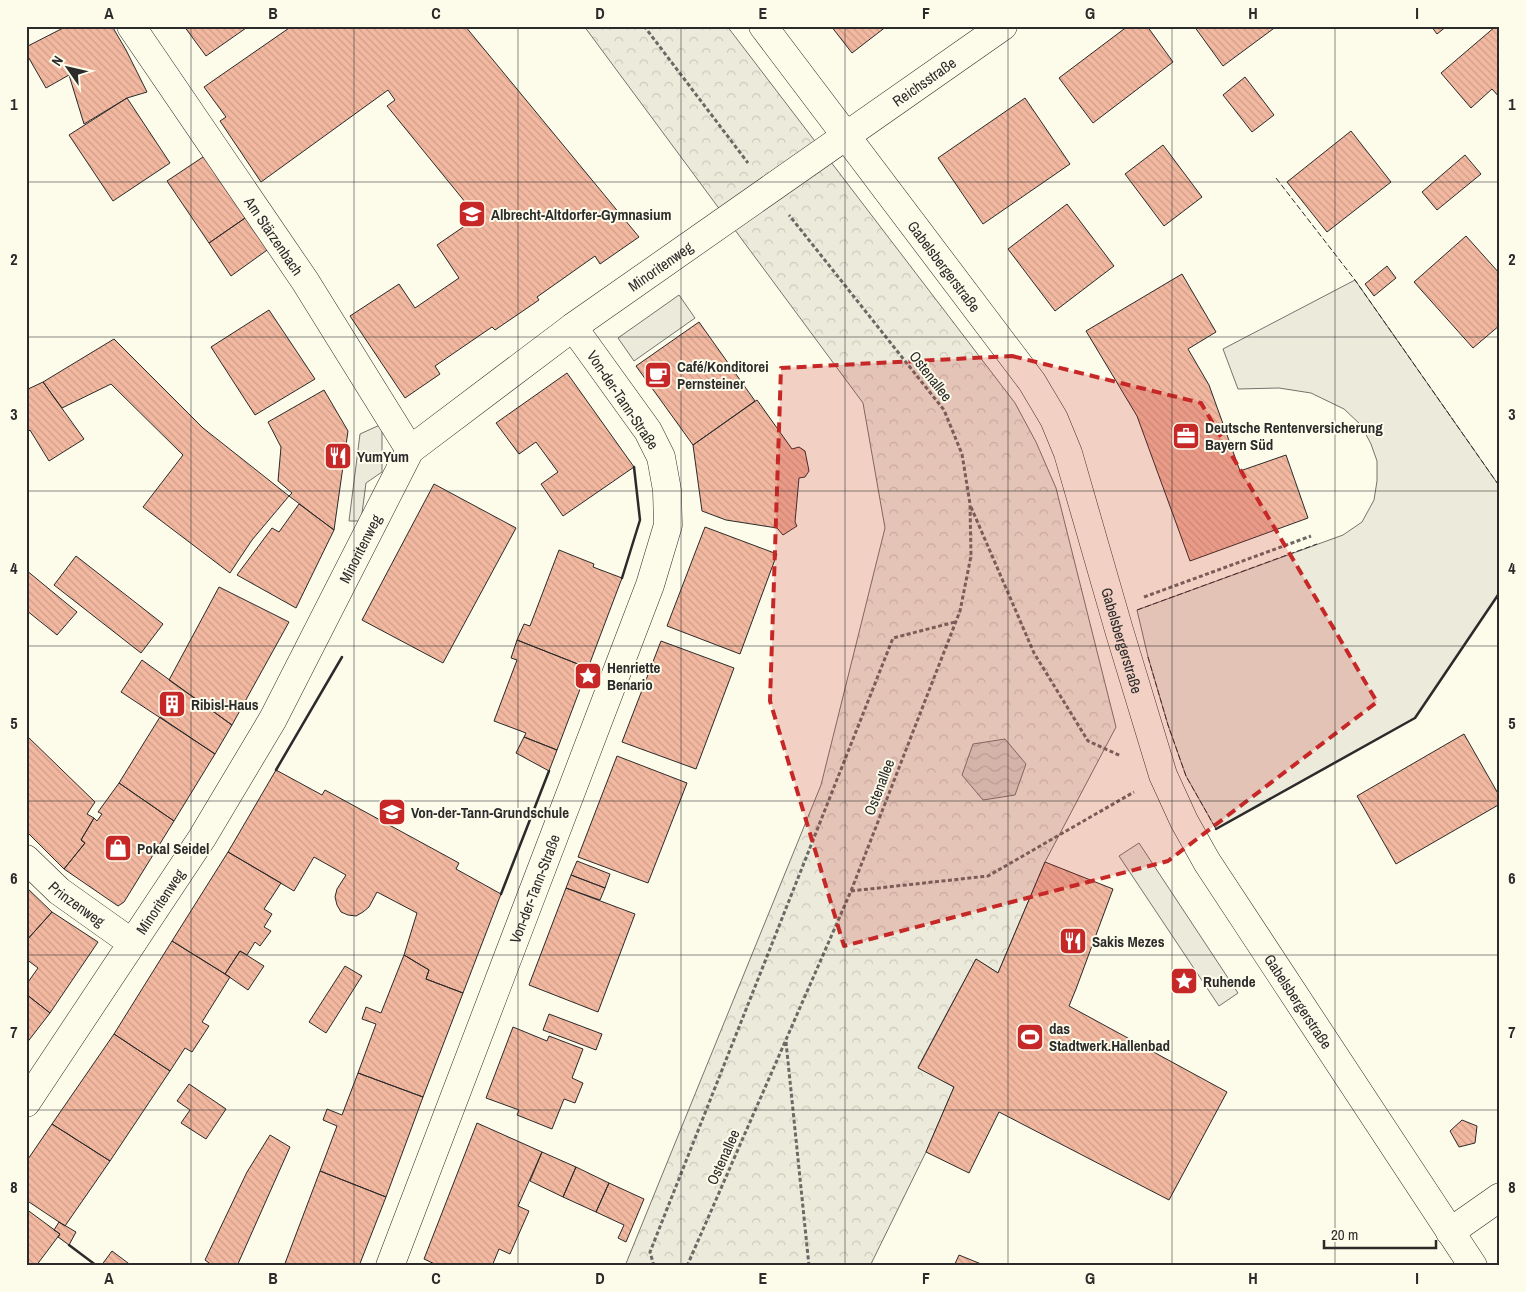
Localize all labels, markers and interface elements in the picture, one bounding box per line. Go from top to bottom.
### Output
text: A [104,2,114,24]
text: B [268,2,278,24]
text: C [431,2,441,24]
text: D [595,2,605,24]
text: E [759,2,768,24]
text: F [922,2,930,24]
text: G [1085,2,1095,24]
text: H [1248,2,1258,24]
text: I [1415,2,1419,24]
north arrow [42,42,92,92]
text: N [47,52,67,69]
street label: Reichsstraße [888,52,960,111]
text: 1 [10,93,18,115]
text: 1 [1508,93,1516,115]
street label: Am Stärzenbach [239,191,308,279]
school or university icon: Albrecht-Altdorfer-Gymnasium [457,199,487,229]
place label: Albrecht-Altdorfer-Gymnasium [491,204,671,225]
street label: Gabelsbergerstraße [903,216,986,316]
street label: Minoritenweg [623,236,697,296]
text: 2 [10,248,18,270]
text: 2 [1508,248,1516,270]
street label: Von-der-Tann-Straße [582,346,664,454]
street label: Ostenallee [905,346,957,406]
place label: Café/Konditorei Pernsteiner [677,356,769,394]
cafe icon: Café/Konditorei Pernsteiner [643,360,673,390]
text: 3 [10,403,18,425]
text: 3 [1508,403,1516,425]
place label: Deutsche Rentenversicherung Bayern Süd [1205,417,1383,455]
office icon: Deutsche Rentenversicherung Bayern Süd [1171,421,1201,451]
restaurant icon: YumYum [323,441,353,471]
place label: YumYum [357,446,409,467]
street label: Minoritenweg [334,510,386,587]
text: 4 [10,557,18,579]
text: 4 [1508,557,1516,579]
street label: Gabelsbergerstraße [1097,585,1148,696]
place label: Henriette Benario [607,657,660,695]
place icon: Henriette Benario [573,661,603,691]
building icon: Ribisl-Haus [157,689,187,719]
place label: Ribisl-Haus [191,694,259,715]
text: 5 [10,712,18,734]
text: 5 [1508,712,1516,734]
street label: Ostenallee [859,756,899,818]
school or university icon: Von-der-Tann-Grundschule [377,797,407,827]
place label: Von-der-Tann-Grundschule [411,802,569,823]
street label: Von-der-Tann-Straße [504,831,565,946]
shop icon: Pokal Seidel [103,833,133,863]
place label: Pokal Seidel [137,838,209,859]
street label: Minoritenweg [131,864,189,938]
text: 6 [10,867,18,889]
text: 6 [1508,867,1516,889]
street label: Prinzenweg [44,876,110,931]
restaurant icon: Sakis Mezes [1058,926,1088,956]
place label: Sakis Mezes [1092,931,1165,952]
street label: Gabelsbergerstraße [1260,950,1338,1053]
place icon: Ruhende [1169,966,1199,996]
place label: Ruhende [1203,971,1256,992]
place label: das Stadtwerk.Hallenbad [1049,1018,1170,1056]
text: 7 [10,1021,18,1043]
text: 7 [1508,1021,1516,1043]
sports icon: das Stadtwerk.Hallenbad [1015,1022,1045,1052]
street label: Ostenallee [701,1126,745,1188]
text: 8 [10,1176,18,1198]
text: 8 [1508,1176,1516,1198]
scale bar [1324,1217,1436,1249]
text: 20 m [1331,1224,1358,1245]
text: A [104,1267,114,1289]
text: B [268,1267,278,1289]
text: C [431,1267,441,1289]
text: D [595,1267,605,1289]
text: E [759,1267,768,1289]
text: F [922,1267,930,1289]
text: G [1085,1267,1095,1289]
text: H [1248,1267,1258,1289]
text: I [1415,1267,1419,1289]

